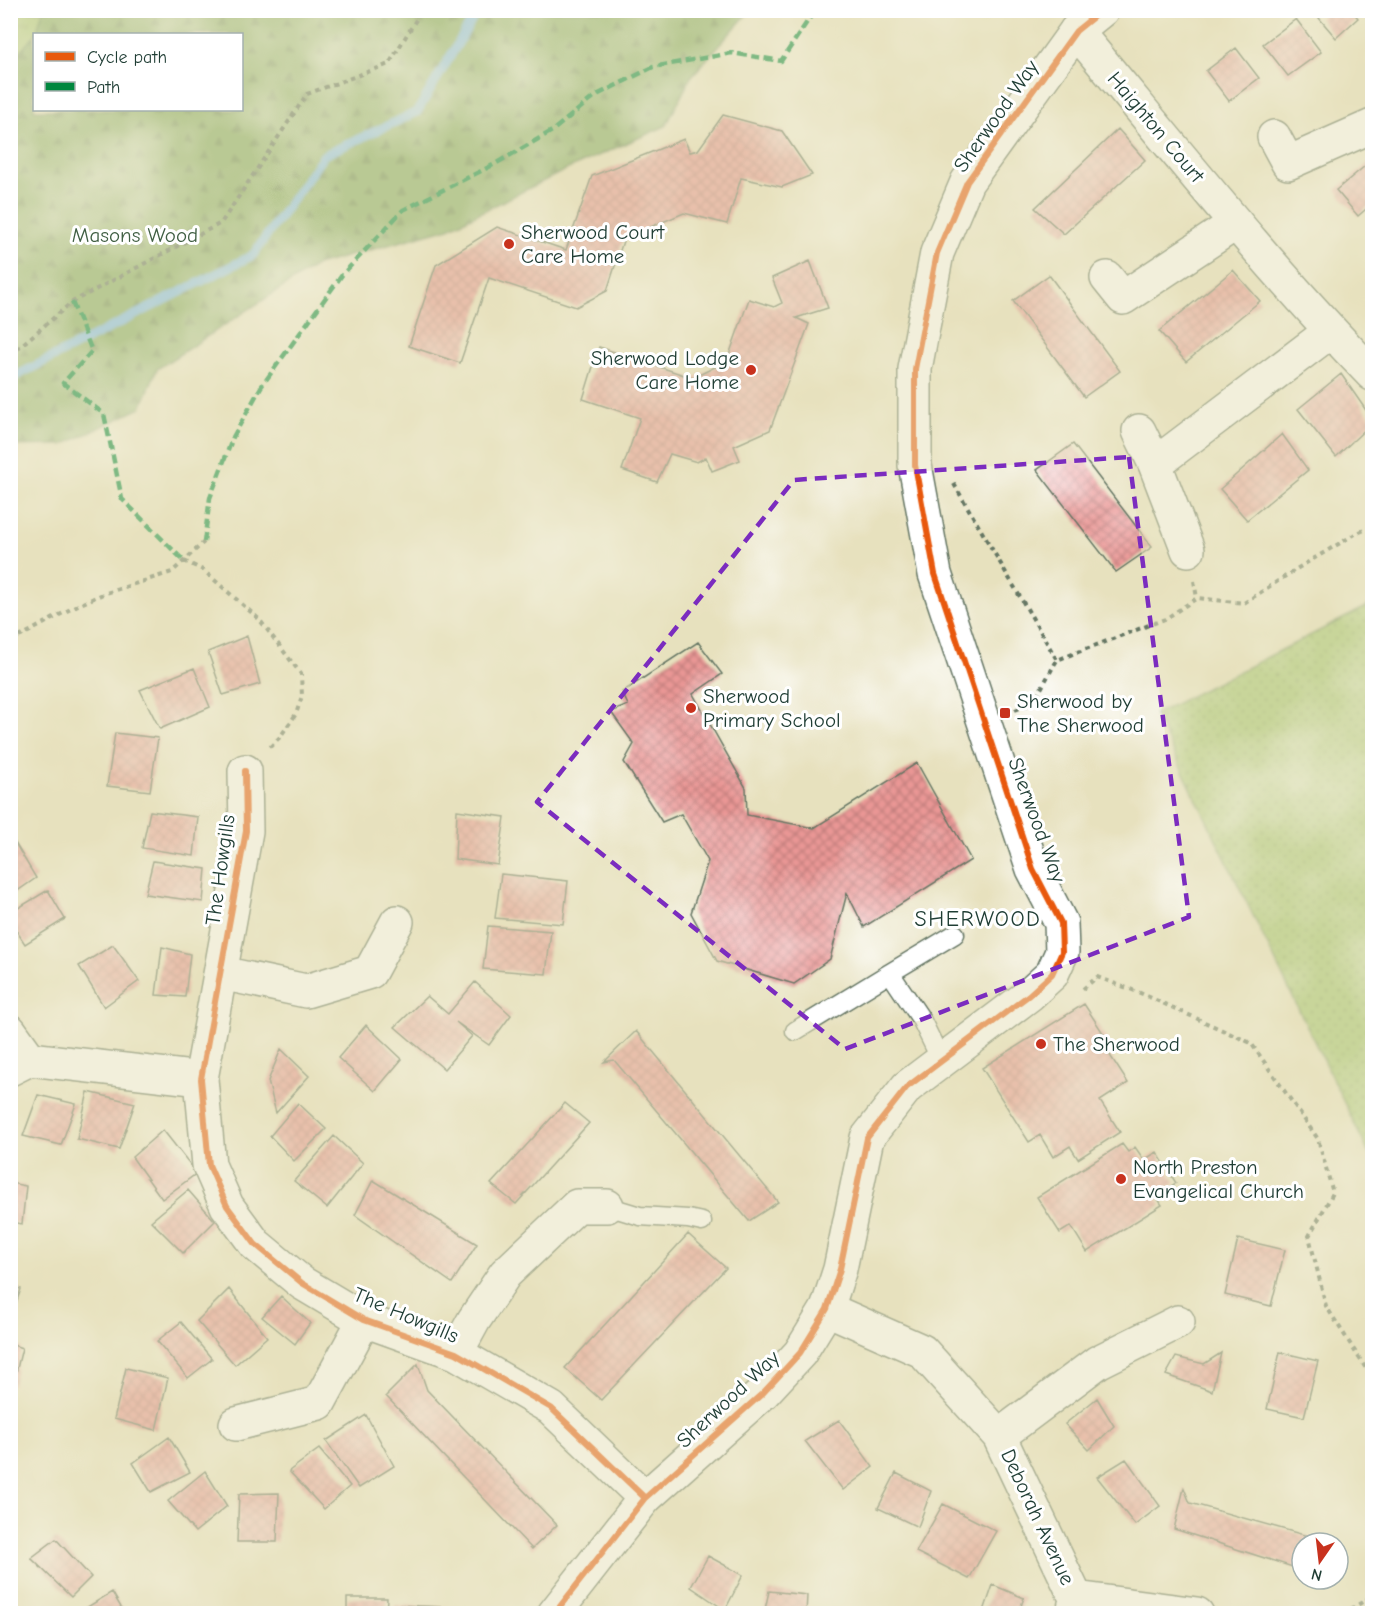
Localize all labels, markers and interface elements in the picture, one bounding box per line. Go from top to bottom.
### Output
legend [33,33,243,111]
text: Cycle path [87,47,167,68]
street label: Sherwood Way [949,55,1044,177]
street label: Haighton Court [1103,67,1210,188]
text: Path [87,77,120,98]
place label: Sherwood Court Care Home [521,220,665,268]
park label: Masons Wood [72,223,198,247]
marker: Sherwood Court Care Home [502,237,516,251]
place label: Sherwood Lodge Care Home [591,346,739,394]
marker: Sherwood Lodge Care Home [744,363,758,377]
place label: Sherwood Primary School [703,684,841,732]
place label: Sherwood by The Sherwood [1017,689,1144,737]
marker: Sherwood Primary School [684,701,698,715]
marker: Sherwood by The Sherwood [998,706,1012,720]
street label: Sherwood Way [1003,754,1071,886]
street label: The Howgills [200,813,240,927]
district label: SHERWOOD [915,906,1041,932]
place label: The Sherwood [1053,1032,1180,1056]
marker: The Sherwood [1034,1037,1048,1051]
place label: North Preston Evangelical Church [1133,1155,1304,1203]
marker: North Preston Evangelical Church [1114,1172,1128,1186]
street label: The Howgills [350,1282,462,1348]
street label: Sherwood Way [672,1345,785,1453]
street label: Deborah Avenue [996,1445,1080,1589]
north arrow [1290,1531,1350,1591]
text: N [1309,1565,1324,1585]

